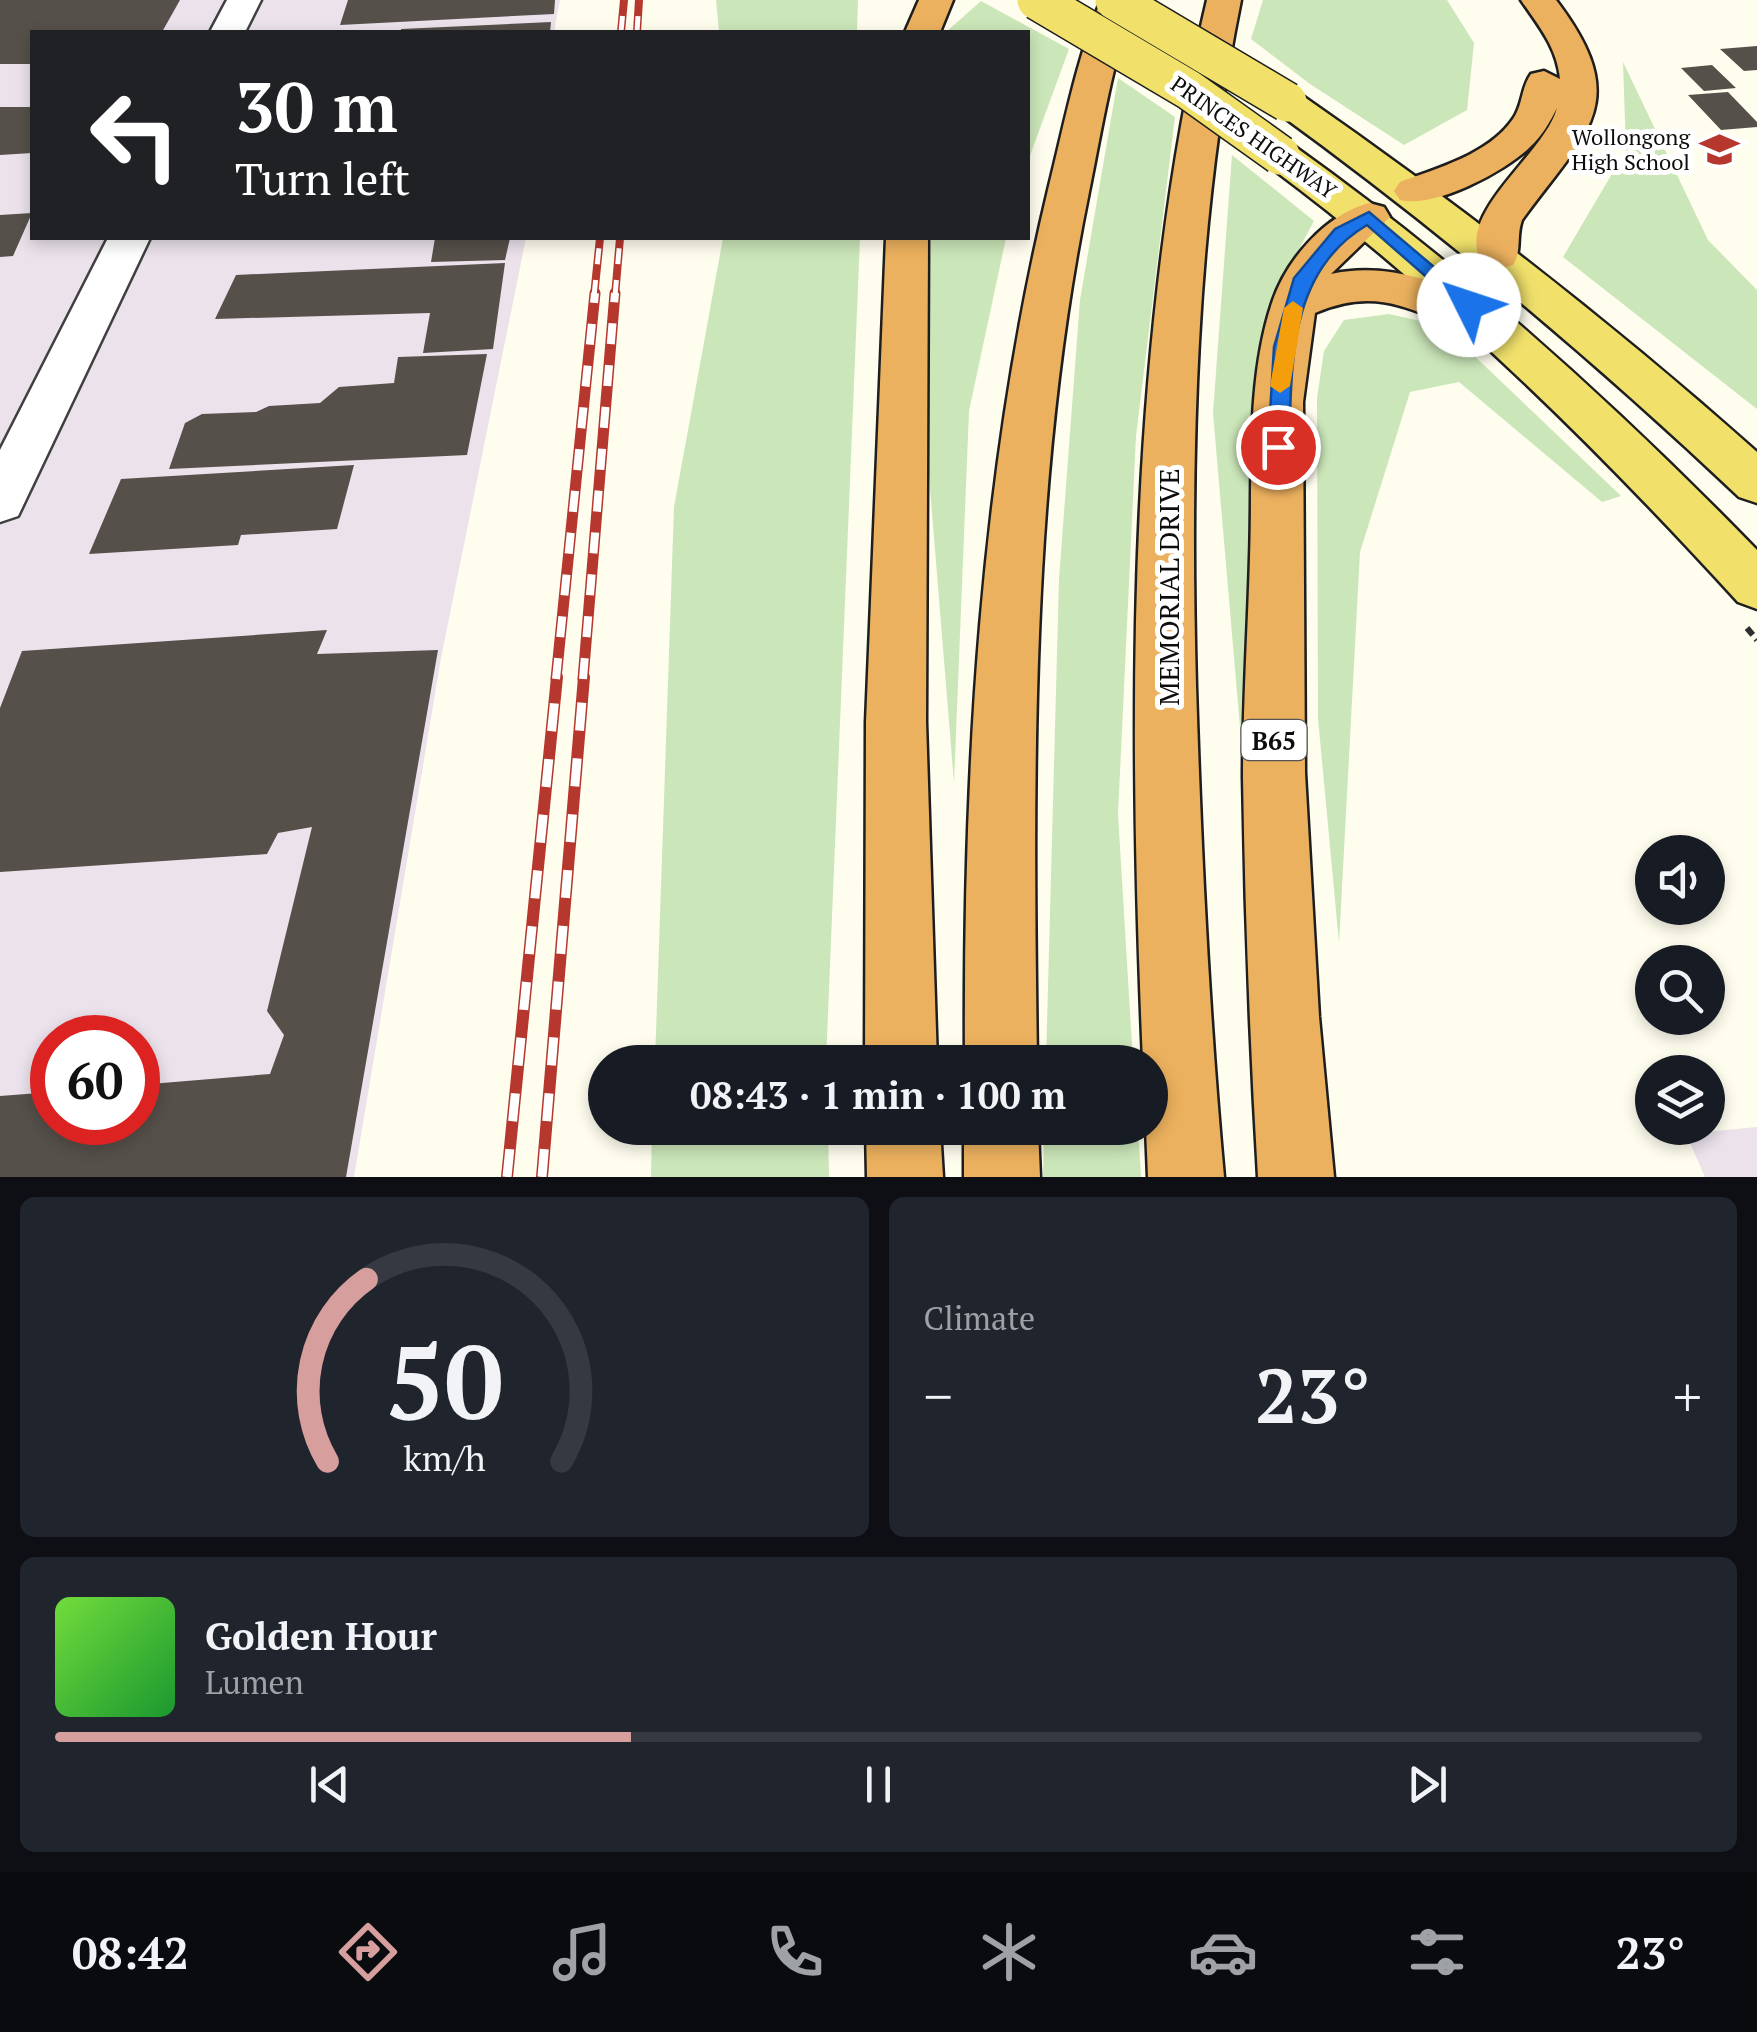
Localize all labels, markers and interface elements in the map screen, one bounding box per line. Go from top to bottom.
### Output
text: 30 m [235,59,398,152]
street label: PRINCES HIGHWAY [1166,69,1343,205]
icon: left [70,70,200,200]
place label: Wollongong High School [1572,122,1690,176]
school or university icon: Wollongong High School [1699,128,1741,170]
text: Turn left [235,148,410,208]
position arrow [1417,253,1521,357]
pin [1236,405,1321,490]
icon: arrive [1251,420,1306,475]
street label: MEMORIAL DRIVE [1150,468,1187,706]
road number: B65 [1242,720,1306,760]
map controls [1635,835,1725,1145]
button: sound [1635,835,1725,925]
button: search [1635,945,1725,1035]
speed limit sign: 60 [30,1015,160,1145]
button: layers [1635,1055,1725,1145]
text: 08:43 · 1 min · 100 m [690,1070,1066,1120]
text: Climate [924,1297,1035,1339]
text: 50 [385,1311,503,1449]
text: 23° [1255,1345,1371,1444]
text: − [924,1359,953,1432]
text: + [1673,1359,1702,1432]
text: km/h [403,1434,486,1481]
text: Golden Hour [205,1611,437,1661]
text: Lumen [205,1661,304,1703]
icon: previous [302,1757,357,1812]
icon: pause [851,1757,906,1812]
icon: next [1400,1757,1455,1812]
icon: directions [333,1917,403,1987]
icon: music [547,1917,617,1987]
icon: phone [760,1917,830,1987]
icon: climate [974,1917,1044,1987]
icon: car [1188,1917,1258,1987]
icon: filters [1402,1917,1472,1987]
text: 08:42 [72,1922,189,1982]
text: 23° [1616,1922,1685,1982]

